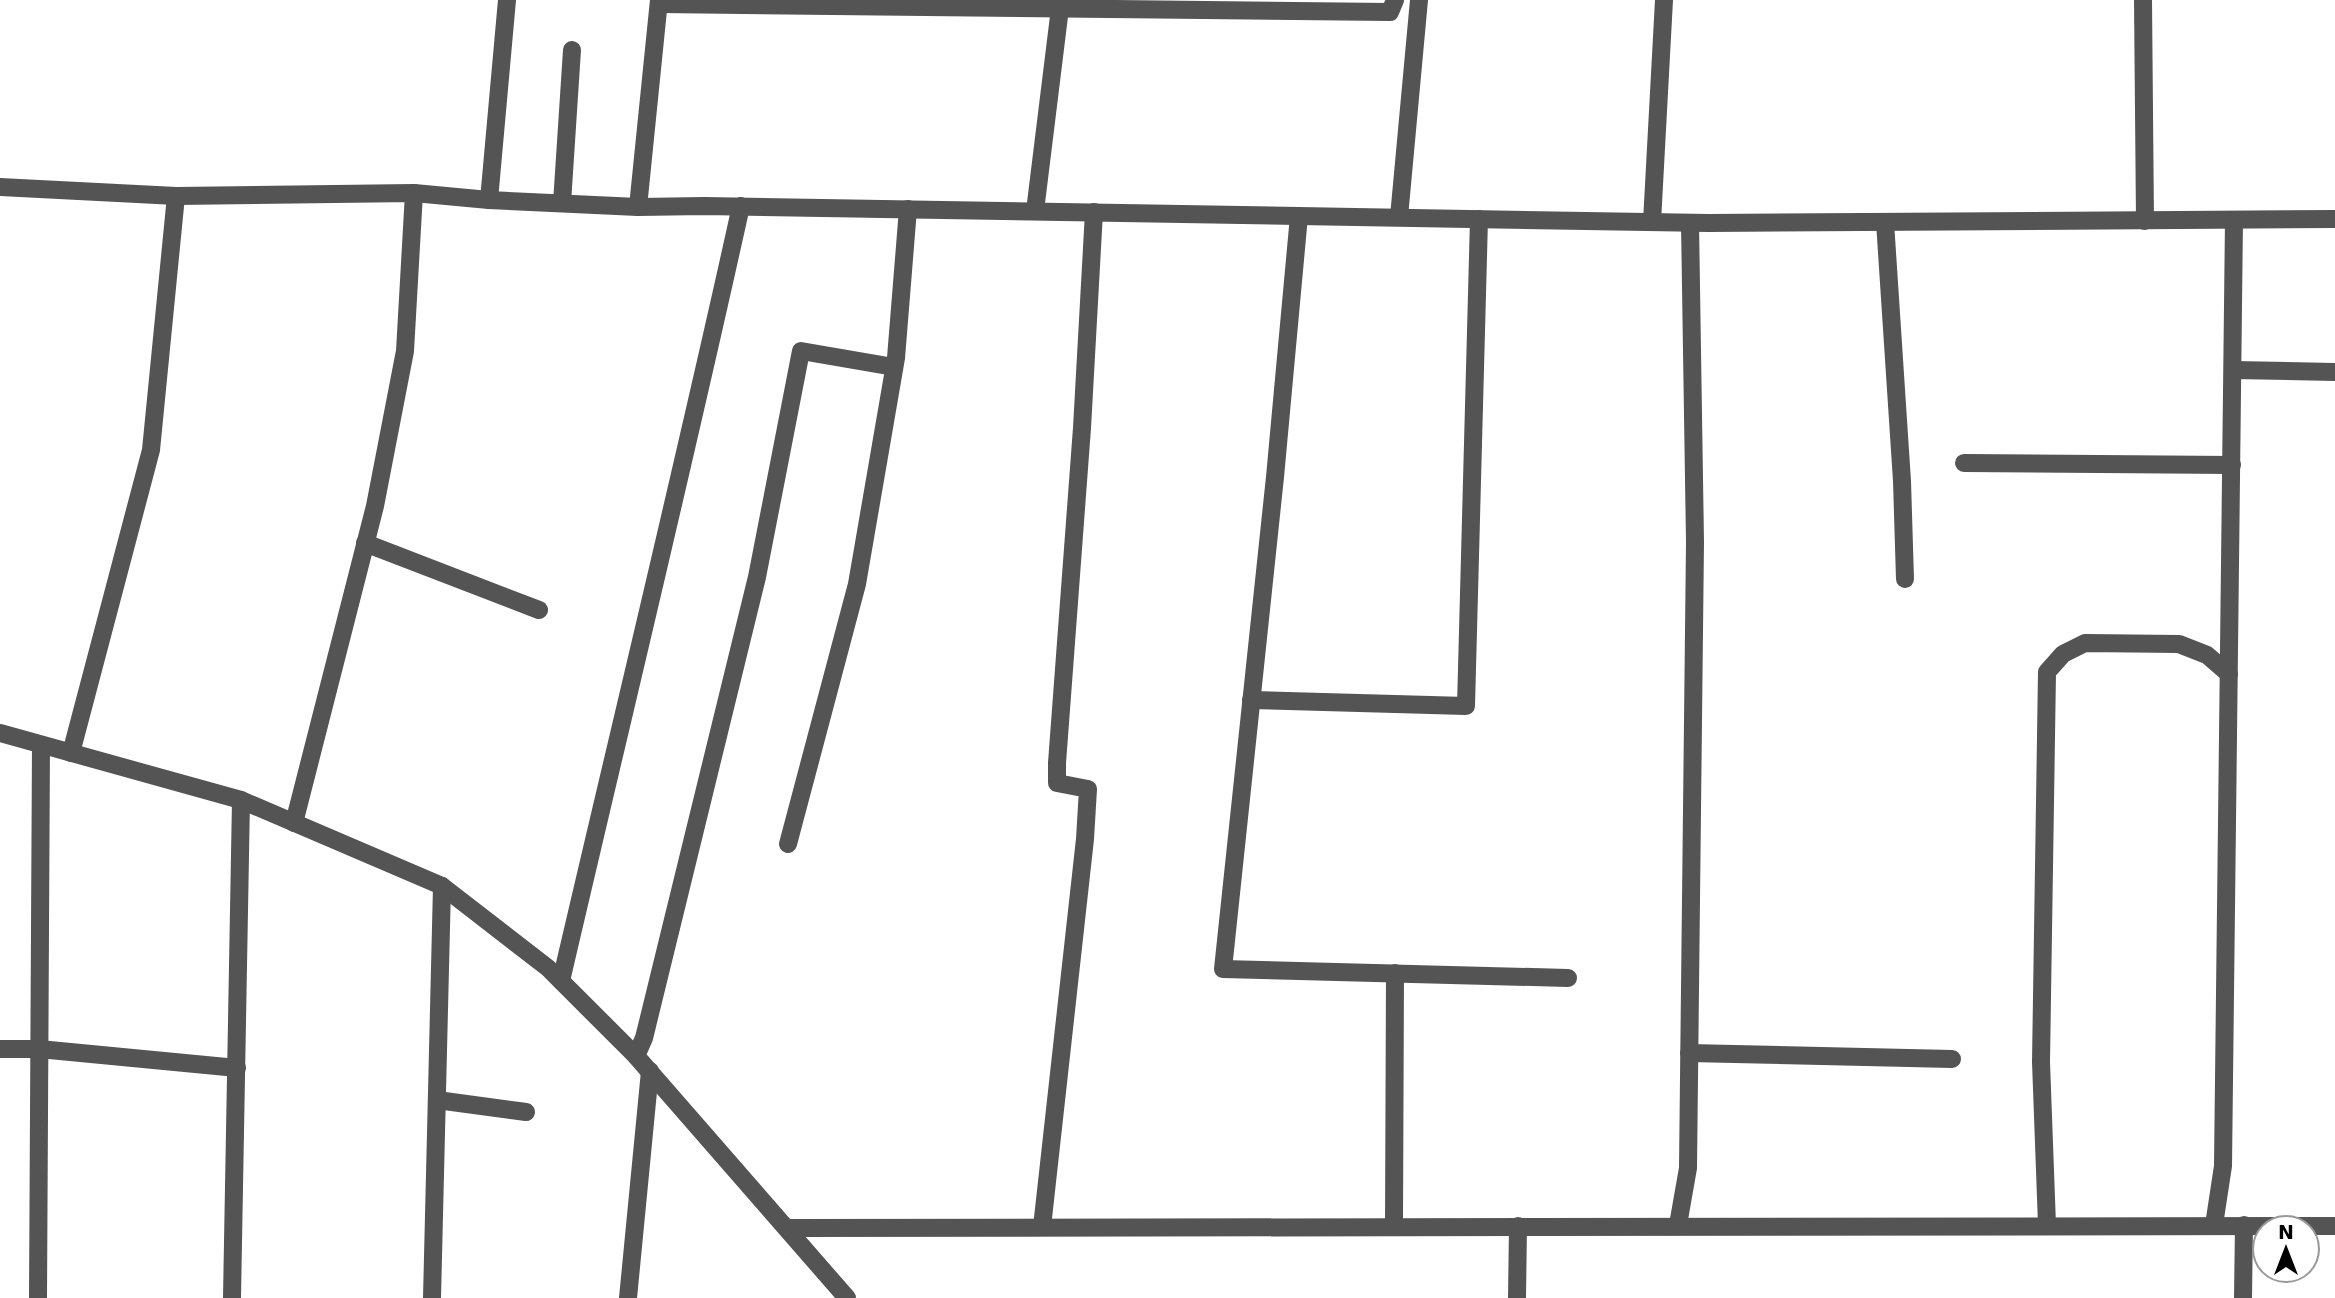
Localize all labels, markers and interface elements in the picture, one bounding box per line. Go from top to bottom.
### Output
north arrow [2251,1214,2321,1284]
text: N [2278,1221,2294,1243]

